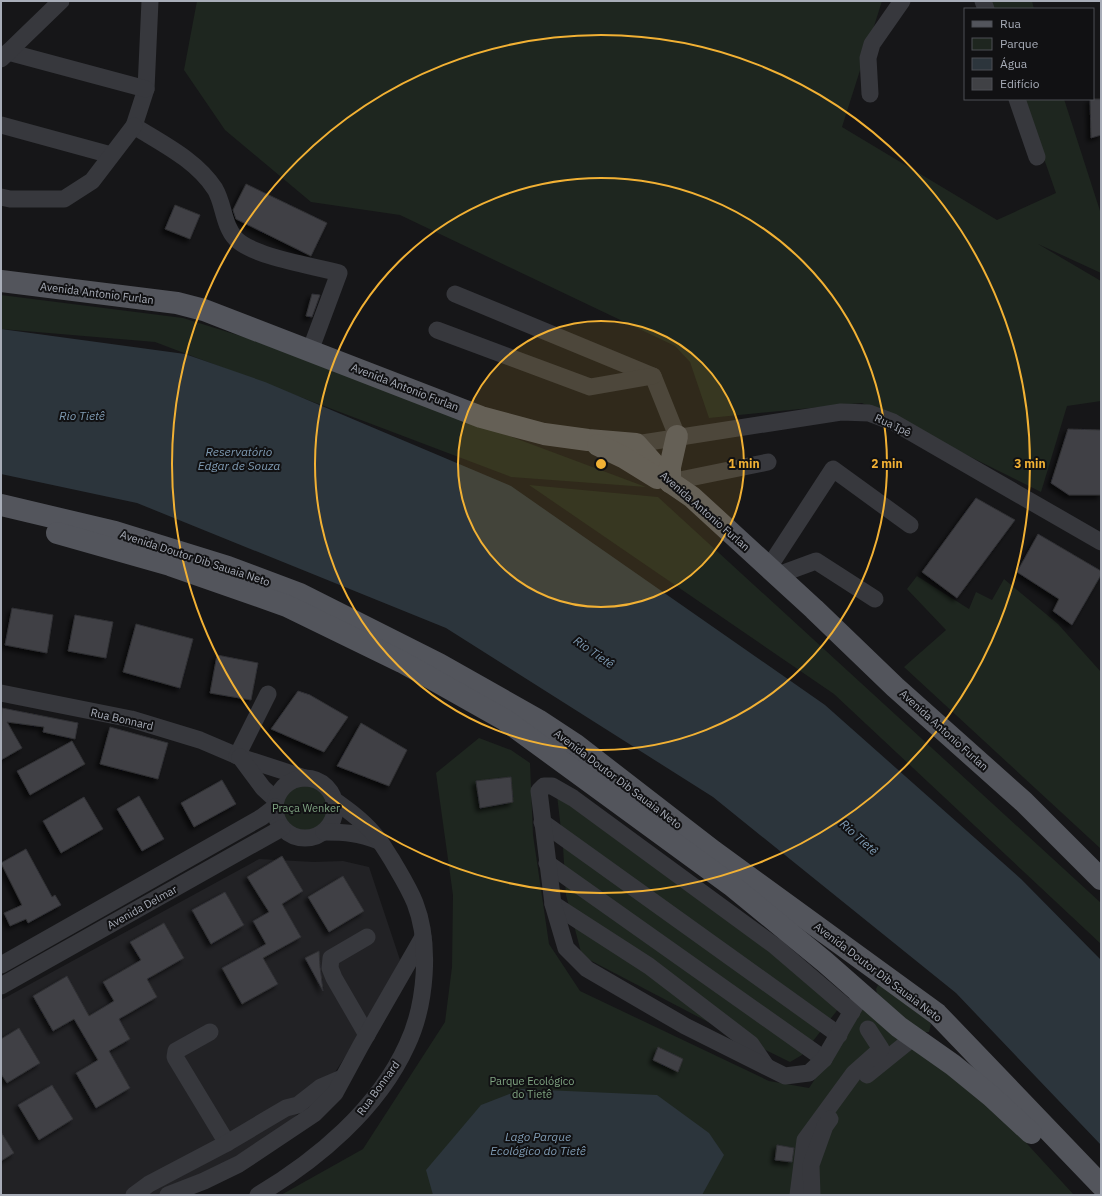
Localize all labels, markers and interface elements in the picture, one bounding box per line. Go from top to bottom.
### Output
legend [964,8,1094,100]
text: Rua [1000,16,1021,31]
text: Parque [1000,36,1039,51]
text: Água [1000,56,1028,71]
text: Edifício [1000,76,1040,91]
street label: Avenida Antonio Furlan [39,279,155,307]
street label: Avenida Antonio Furlan [349,360,461,414]
water label: Rio Tietê [59,408,105,423]
street label: Rua Ipê [873,411,913,439]
water label: Reservatório Edgar de Souza [198,444,280,473]
text: 1 min [728,456,760,471]
text: 2 min [871,456,903,471]
text: 3 min [1014,456,1046,471]
centre of rings [594,457,608,471]
street label: Avenida Antonio Furlan [657,468,753,554]
street label: Avenida Doutor Dib Sauaia Neto [118,527,272,589]
water label: Rio Tietê [571,633,617,671]
street label: Avenida Antonio Furlan [897,687,991,773]
street label: Rua Bonnard [89,705,155,733]
street label: Avenida Doutor Dib Sauaia Neto [551,726,685,832]
park label: Praça Wenker [272,801,340,815]
water label: Rio Tietê [837,816,881,858]
street label: Avenida Delmar [105,882,179,932]
street label: Avenida Doutor Dib Sauaia Neto [811,919,945,1025]
street label: Rua Bonnard [354,1058,402,1118]
park label: Parque Ecológico do Tietê [490,1074,574,1101]
water label: Lago Parque Ecológico do Tietê [490,1129,586,1158]

